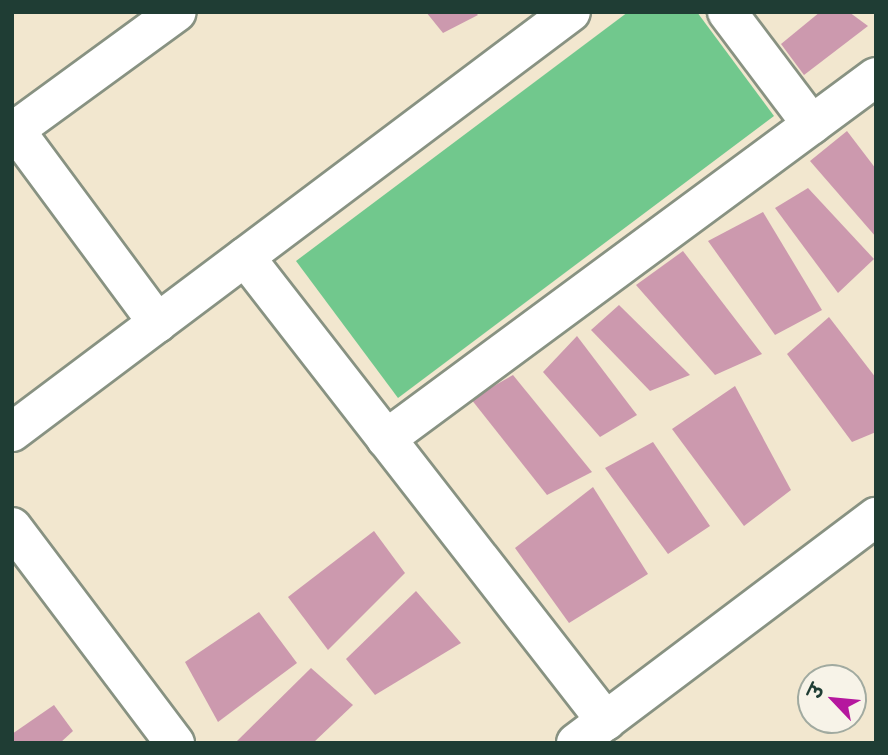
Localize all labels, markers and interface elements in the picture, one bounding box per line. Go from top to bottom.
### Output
north arrow [797,664,867,734]
text: उ [800,679,830,702]

